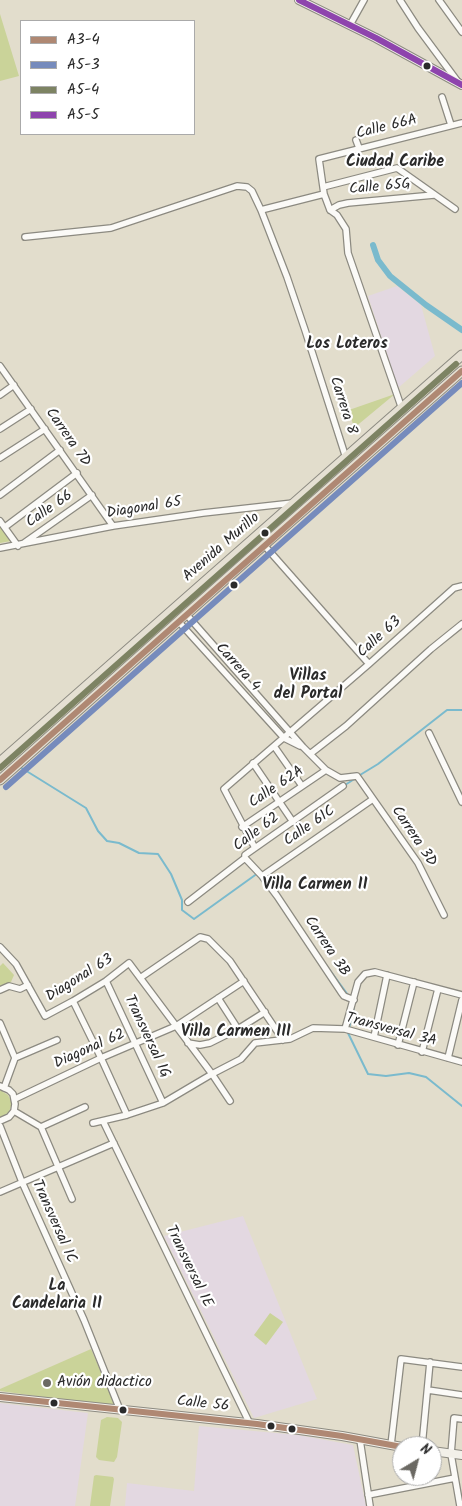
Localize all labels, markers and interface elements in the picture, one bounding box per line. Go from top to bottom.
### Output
legend [20,20,195,135]
text: A3-4 [67,28,100,52]
text: A5-3 [67,53,100,77]
unlabelled marker [422,61,432,71]
text: A5-4 [67,78,99,102]
text: A5-5 [67,103,99,127]
street label: Calle 66A [355,112,419,144]
district label: Ciudad Caribe [346,153,444,173]
street label: Calle 65G [348,176,412,200]
district label: Los Loteros [306,335,388,355]
street label: Carrera 8 [324,375,360,437]
street label: Carrera 7D [40,405,94,471]
street label: Calle 66 [23,487,77,533]
street label: Diagonal 65 [105,494,183,524]
street label: Avenida Murillo [180,510,264,586]
unlabelled marker [260,528,270,538]
unlabelled marker [229,580,239,590]
street label: Calle 63 [354,614,406,662]
street label: Carrera 4 [211,640,263,696]
district label: Villas del Portal [274,667,342,705]
street label: Calle 62A [246,763,308,813]
street label: Calle 61C [281,803,339,851]
street label: Carrera 3D [386,803,440,871]
street label: Calle 62 [230,810,284,856]
district label: Villa Carmen II [262,876,368,896]
street label: Carrera 3B [299,913,353,981]
street label: Diagonal 63 [43,951,117,1007]
street label: Transversal 1G [119,993,173,1081]
street label: Transversal 3A [344,1010,438,1052]
district label: Villa Carmen III [181,1023,291,1043]
street label: Diagonal 62 [52,1026,128,1074]
street label: Transversal 1C [27,1178,79,1266]
street label: Transversal 1E [160,1223,216,1311]
district label: La Candelaria II [12,1277,102,1315]
place label: Avión didactico [57,1374,152,1392]
marker: Avión didactico [41,1377,53,1389]
street label: Calle 56 [176,1393,230,1417]
unlabelled marker [49,1398,59,1408]
unlabelled marker [118,1405,128,1415]
unlabelled marker [266,1421,276,1431]
unlabelled marker [287,1424,297,1434]
north arrow [392,1436,442,1486]
text: N [415,1438,436,1461]

